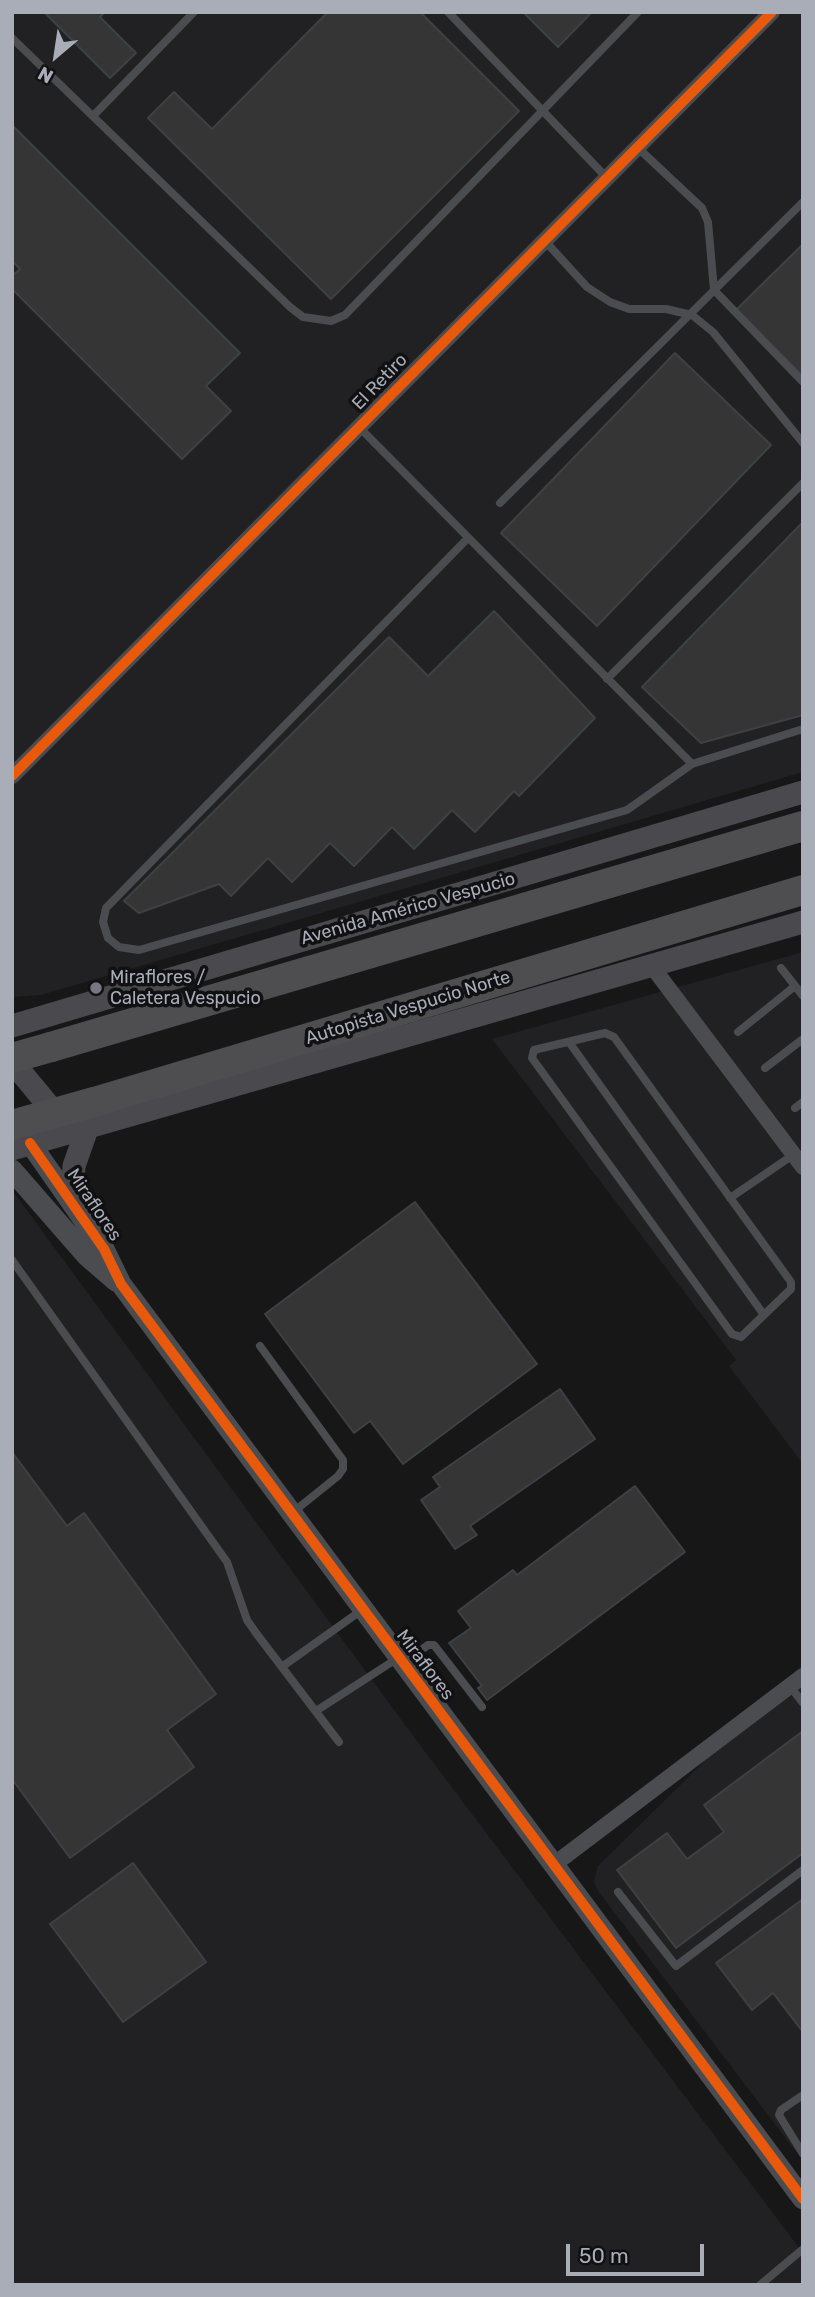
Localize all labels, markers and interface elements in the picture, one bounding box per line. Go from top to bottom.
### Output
north arrow [21,21,91,91]
text: N [34,61,57,88]
street label: El Retiro [348,349,412,415]
street label: Avenida Américo Vespucio [298,868,518,950]
street label: Autopista Vespucio Norte [303,966,513,1050]
place label: Miraflores / Caletera Vespucio [110,967,261,1010]
marker: Miraflores / Caletera Vespucio [88,980,104,996]
street label: Miraflores [62,1165,126,1245]
street label: Miraflores [392,1626,458,1704]
scale bar [570,2230,708,2274]
text: 50 m [579,2243,629,2268]

